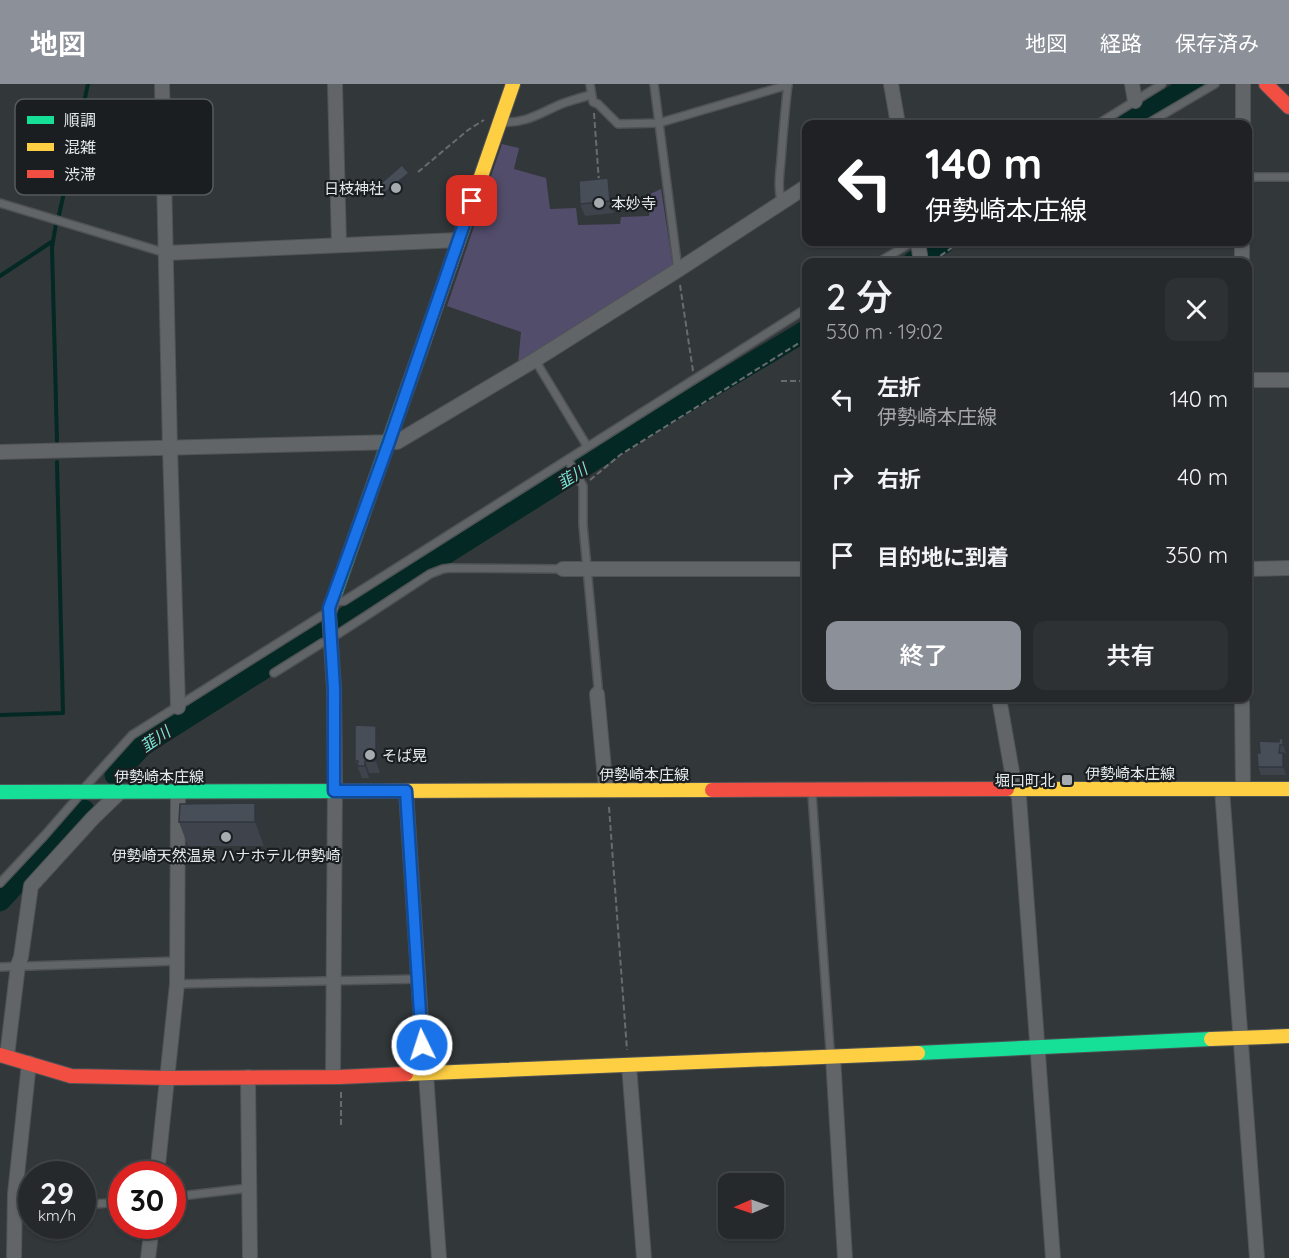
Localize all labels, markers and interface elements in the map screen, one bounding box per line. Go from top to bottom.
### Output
text: 地図 [30,26,86,61]
text: 地図 [1025,30,1067,56]
text: 経路 [1100,30,1142,56]
text: 保存済み [1175,30,1259,56]
legend [15,99,213,195]
text: 順調 [64,110,96,130]
text: 混雑 [64,137,96,157]
text: 140 m [925,137,1042,190]
icon: left [826,144,904,222]
text: 渋滞 [64,164,96,184]
pin [446,175,497,226]
place label: 日枝神社 [324,179,384,198]
marker: 日枝神社 [389,181,403,195]
icon: arrive [455,184,488,217]
text: 伊勢崎本庄線 [925,193,1087,227]
place label: 本妙寺 [611,194,656,213]
marker: 本妙寺 [592,196,606,210]
text: 2 分 [826,274,892,319]
button: close [1165,278,1228,341]
text: 530 m · 19:02 [826,319,943,344]
text: 左折 [877,373,921,401]
icon: left [826,383,859,416]
text: 140 m [1169,385,1228,413]
text: 伊勢崎本庄線 [877,404,997,429]
water label: 韮川 [553,458,593,493]
icon: right [826,461,859,494]
text: 40 m [1177,463,1228,491]
text: 右折 [877,465,921,493]
icon: arrive [826,539,859,572]
text: 350 m [1165,541,1228,569]
text: 目的地に到着 [877,543,1009,571]
button: 終了 [826,621,1021,690]
button: 共有 [1033,621,1228,690]
water label: 韮川 [136,720,175,756]
place label: そば晃 [382,746,427,765]
marker: そば晃 [363,748,377,762]
street label: 伊勢崎本庄線 [1085,764,1175,783]
street label: 伊勢崎本庄線 [599,765,689,784]
street label: 伊勢崎本庄線 [114,767,204,786]
place label: 堀口町北 [995,771,1055,790]
marker: 堀口町北 [1060,773,1074,787]
marker: 伊勢崎天然温泉 ハナホテル伊勢崎 [219,830,233,844]
place label: 伊勢崎天然温泉 ハナホテル伊勢崎 [111,846,341,865]
position arrow [390,1013,454,1077]
speed limit sign: 30 [108,1161,186,1239]
north arrow [718,1173,784,1239]
map controls [718,1173,784,1239]
text: 29 [40,1174,74,1212]
text: km/h [38,1206,76,1225]

